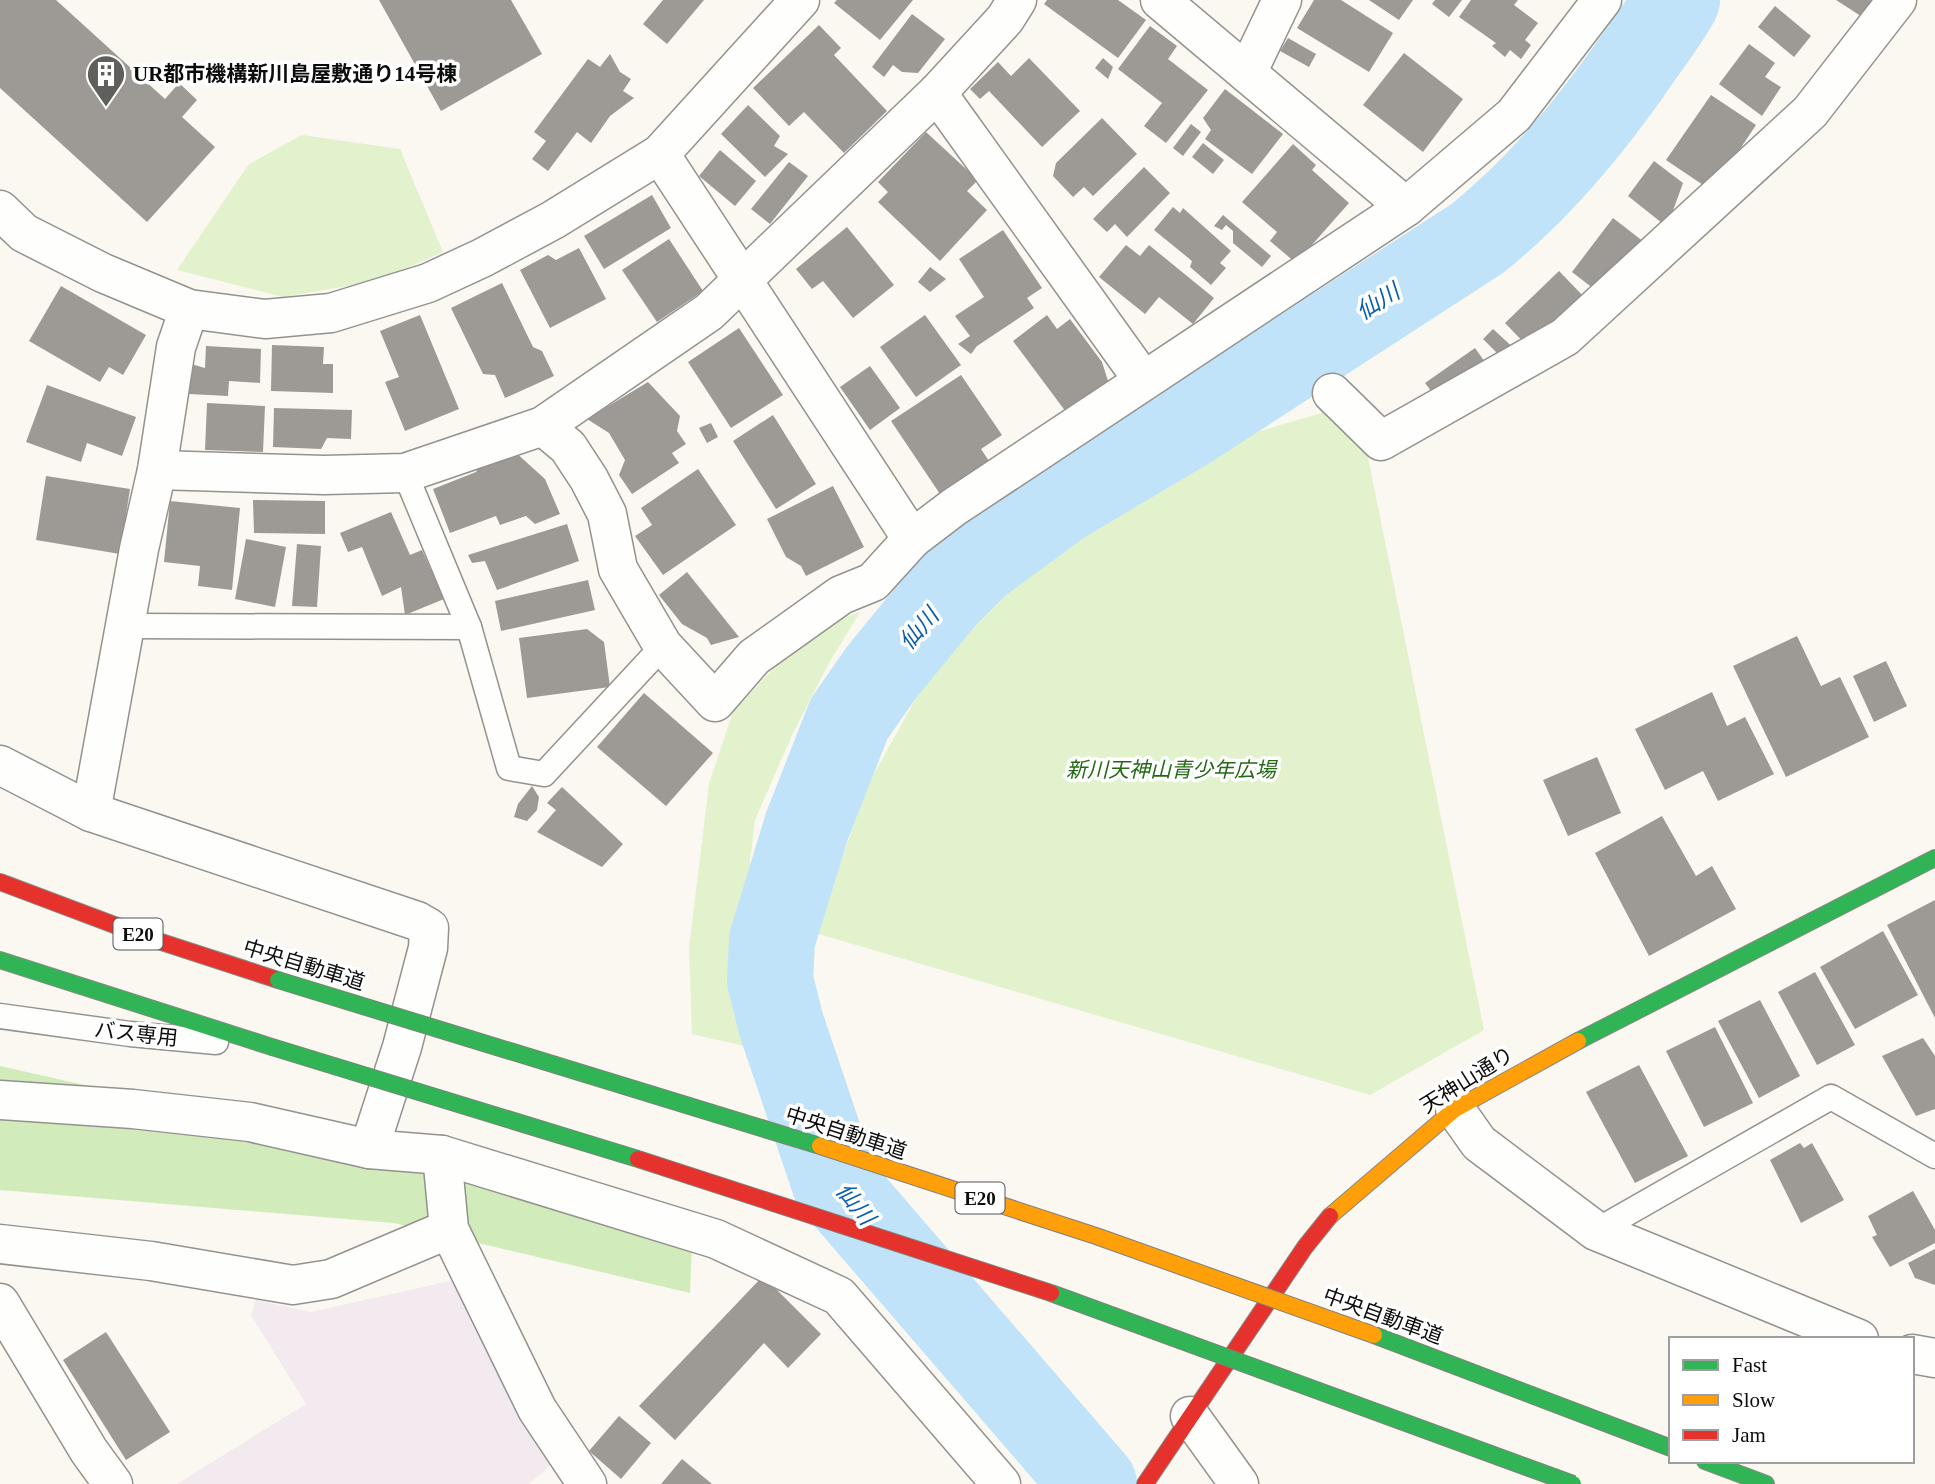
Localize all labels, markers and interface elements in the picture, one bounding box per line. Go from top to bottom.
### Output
building icon: UR都市機構新川島屋敷通り14号棟 [85,53,127,108]
place label: UR都市機構新川島屋敷通り14号棟 [133,62,457,86]
water label: 仙川 [1352,278,1407,325]
water label: 仙川 [894,601,945,655]
park label: 新川天神山青少年広場 [1066,758,1278,782]
road number: E20 [114,918,162,950]
street label: 中央自動車道 [240,935,368,995]
street label: バス専用 [93,1018,179,1050]
street label: 天神山通り [1416,1042,1518,1118]
street label: 中央自動車道 [782,1102,910,1164]
water label: 仙川 [831,1178,881,1232]
road number: E20 [956,1182,1004,1214]
street label: 中央自動車道 [1320,1283,1446,1349]
legend [1669,1337,1914,1463]
text: Fast [1732,1353,1767,1377]
text: Slow [1732,1388,1776,1412]
text: Jam [1732,1423,1766,1447]

